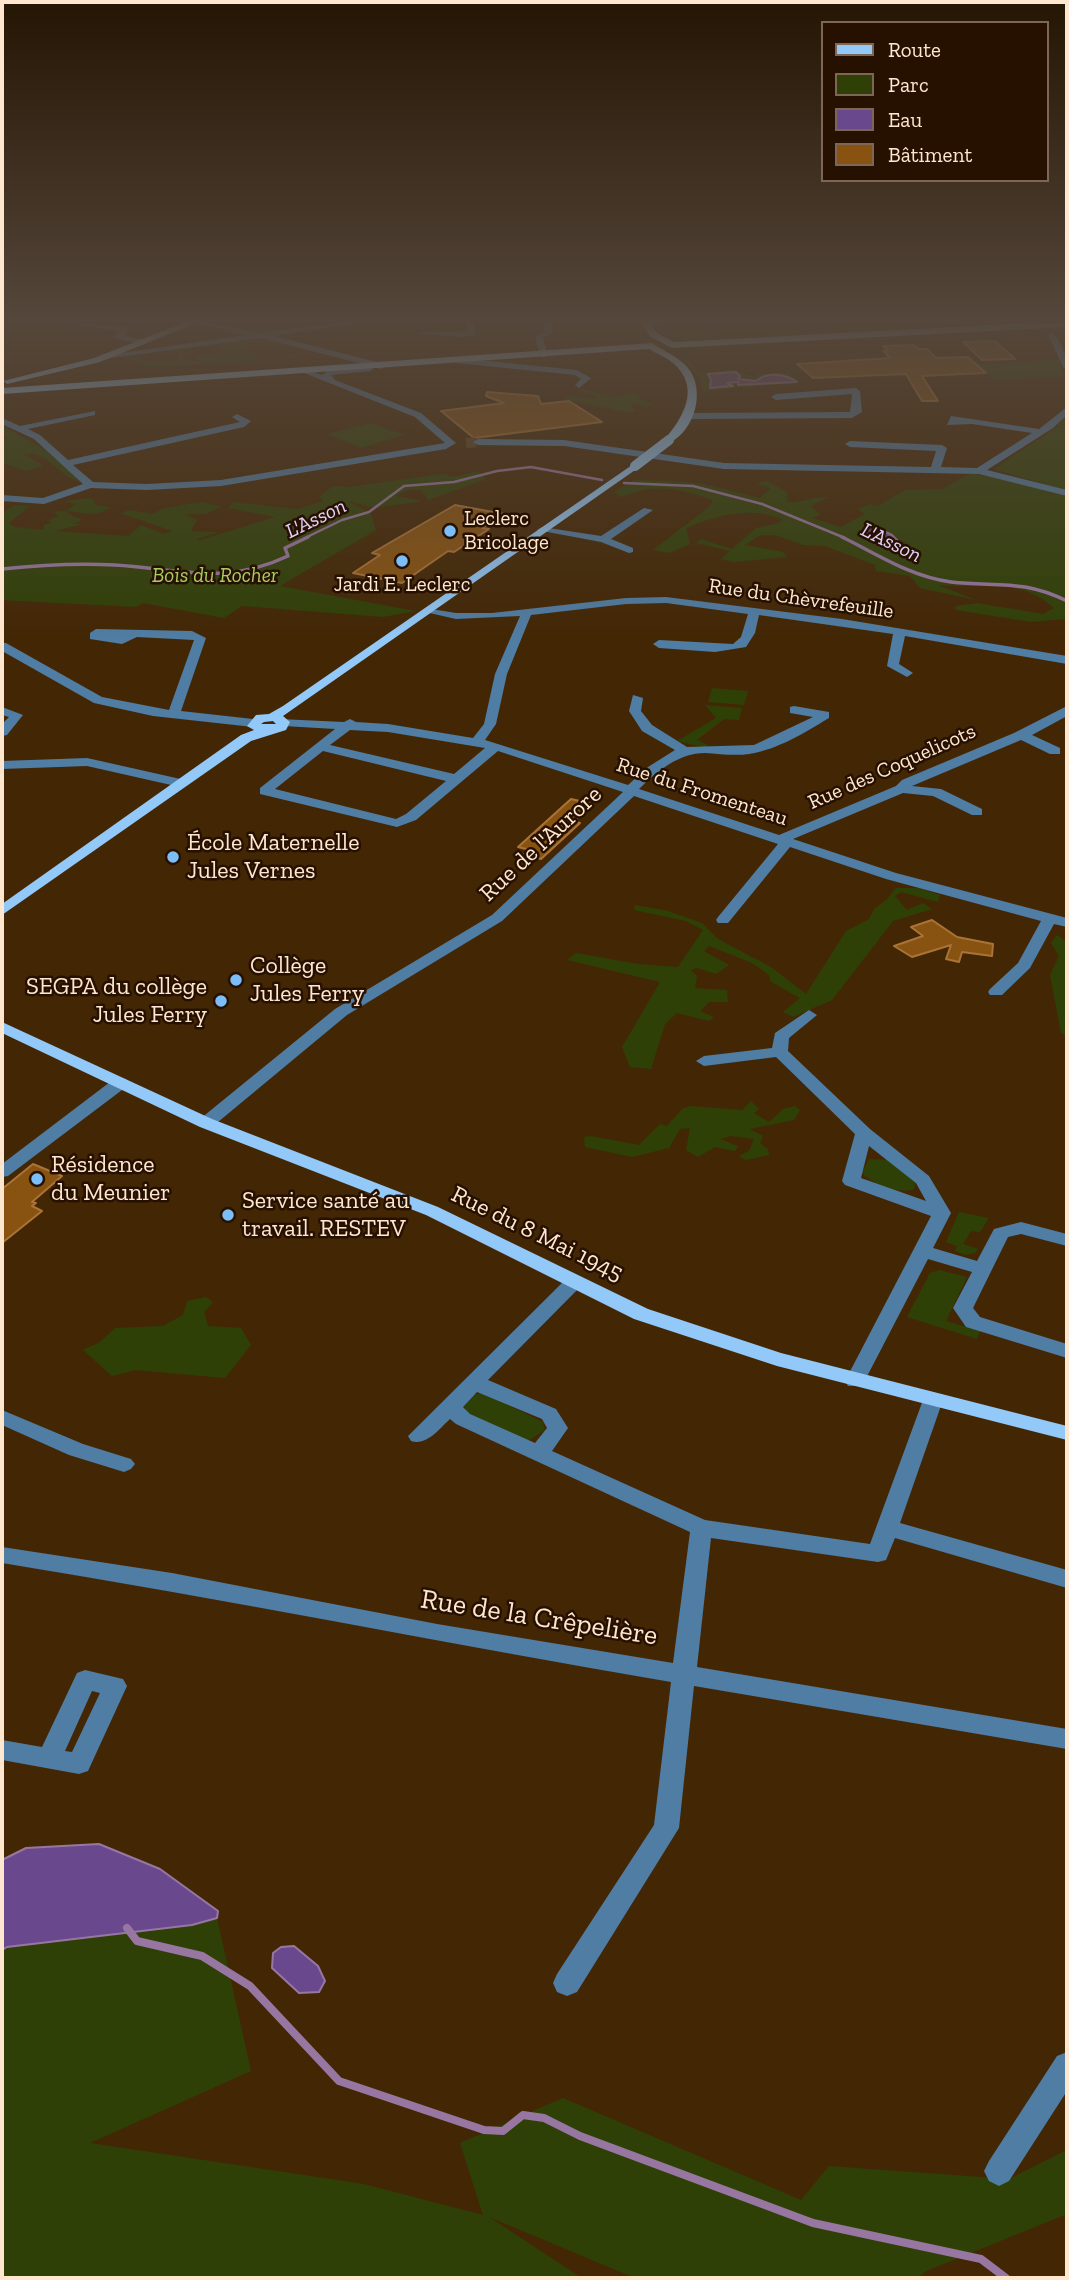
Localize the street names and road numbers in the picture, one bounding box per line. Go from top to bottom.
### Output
street label: Rue du Chèvrefeuille [707,574,895,624]
street label: Rue des Coquelicots [804,719,980,815]
street label: Rue du Fromenteau [613,752,791,832]
street label: Rue de l'Aurore [474,780,608,908]
street label: Rue du 8 Mai 1945 [446,1180,628,1288]
street label: Rue de la Crêpelière [418,1583,660,1653]

